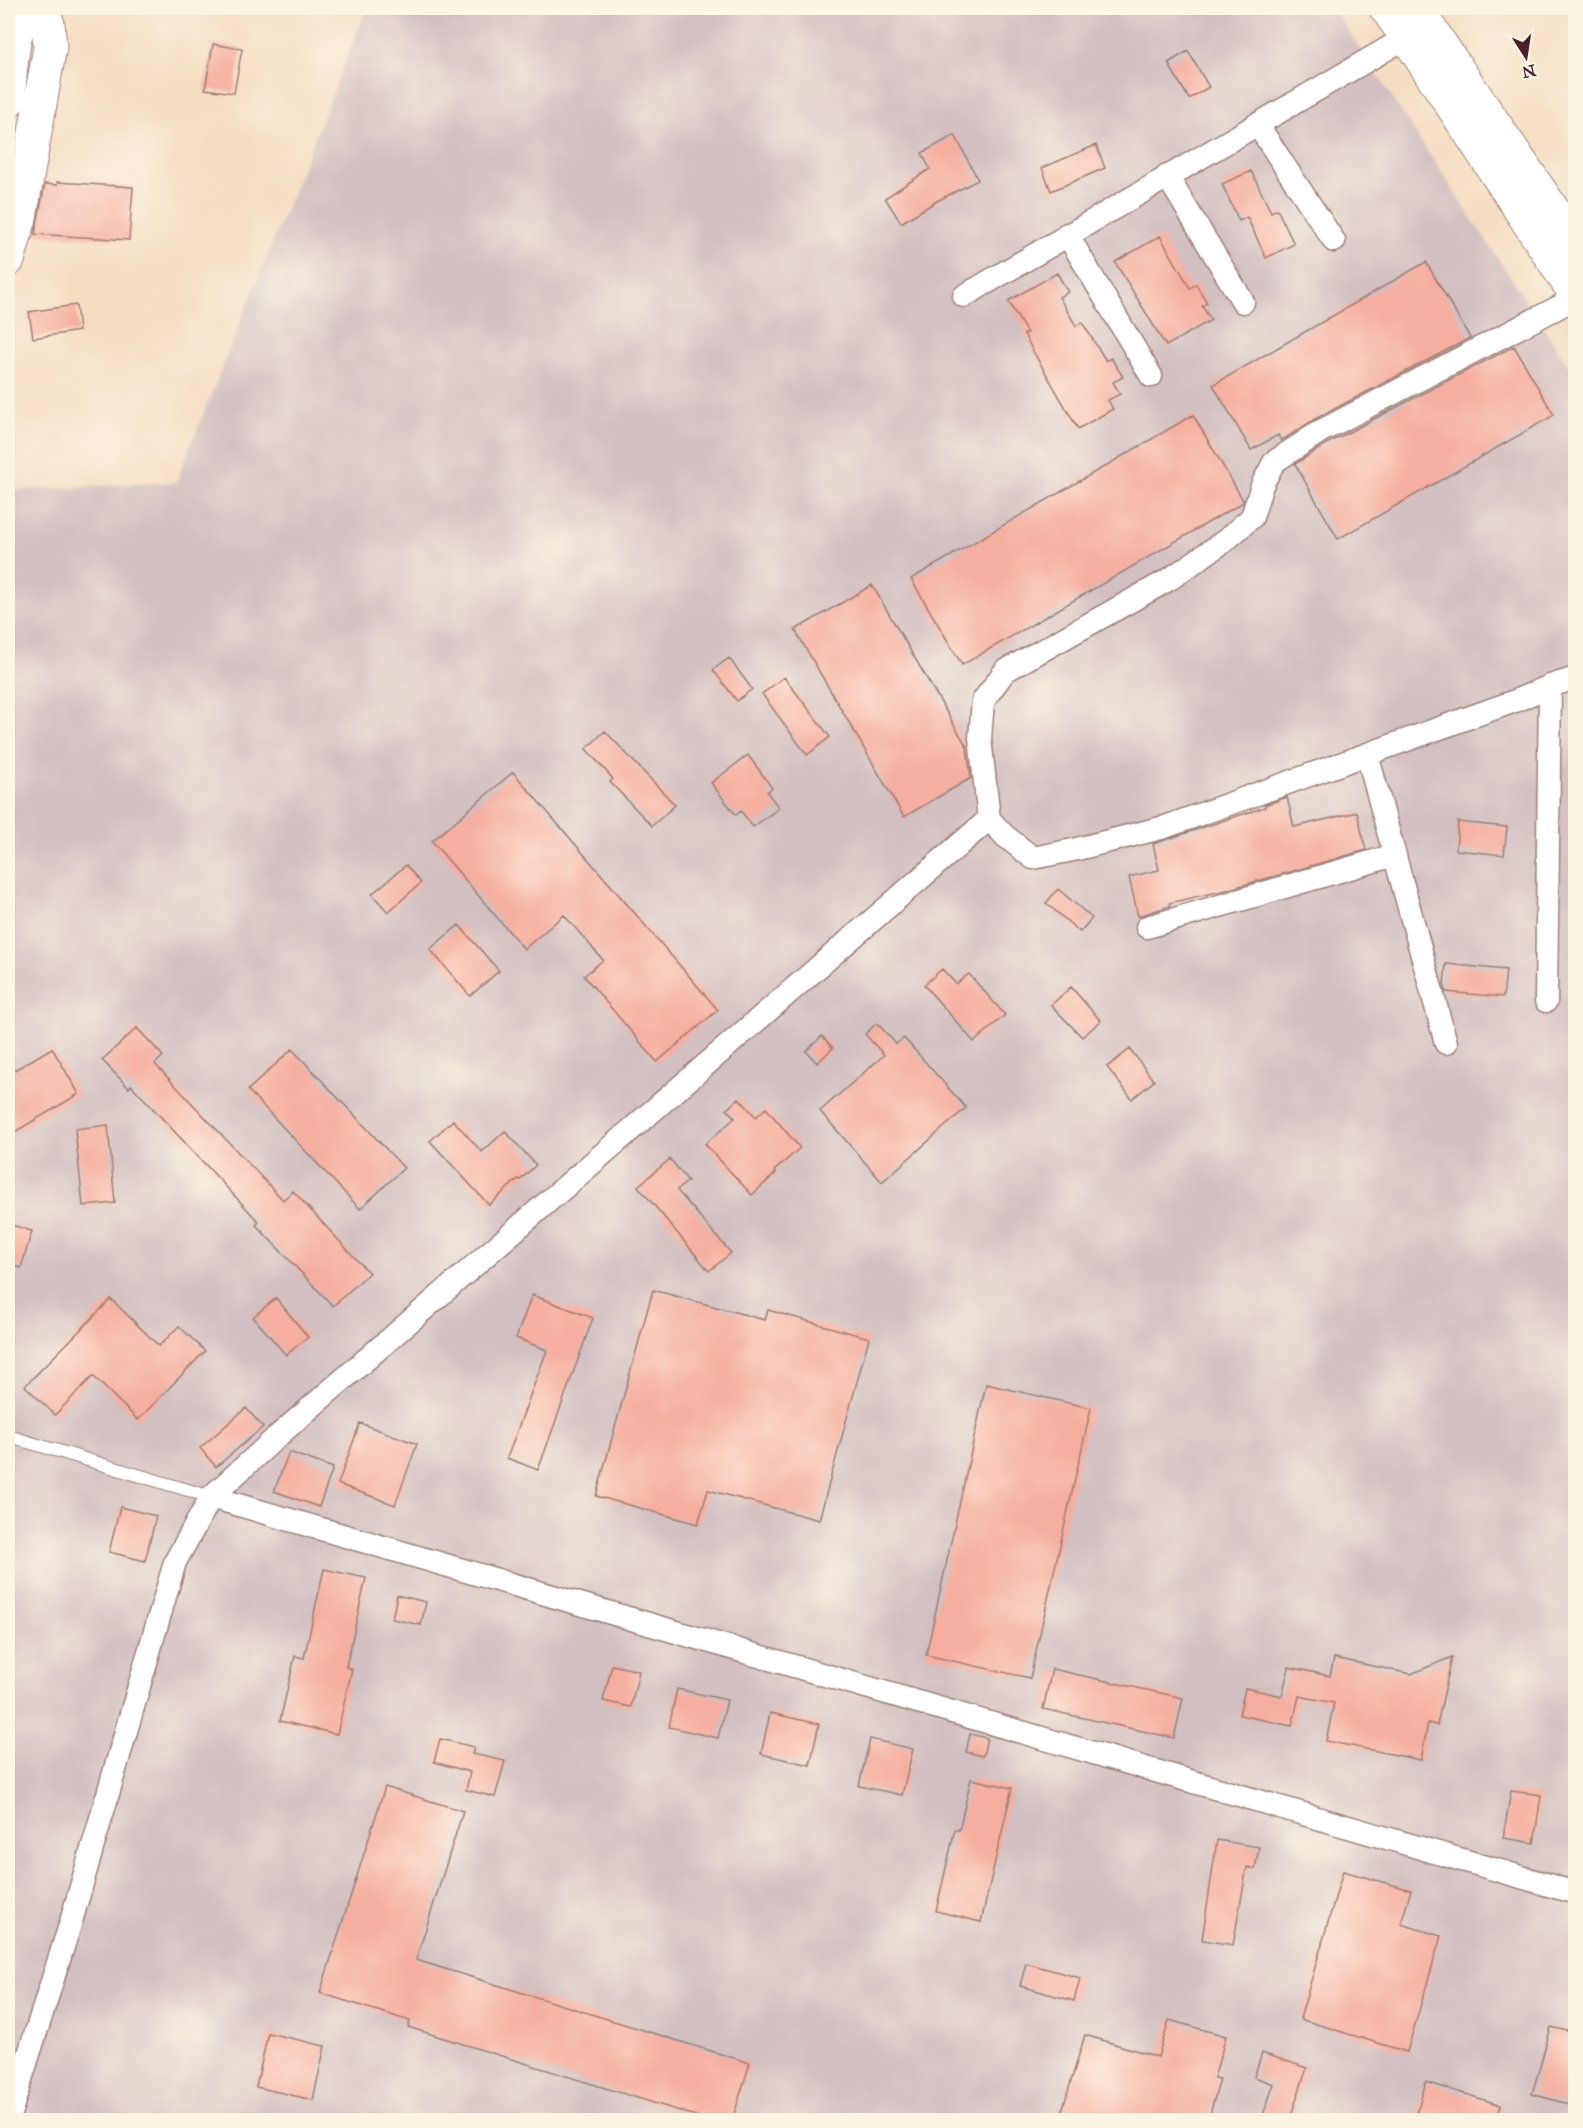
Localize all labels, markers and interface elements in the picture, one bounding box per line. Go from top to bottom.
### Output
north arrow [1496,27,1556,87]
text: N [1520,60,1538,82]

